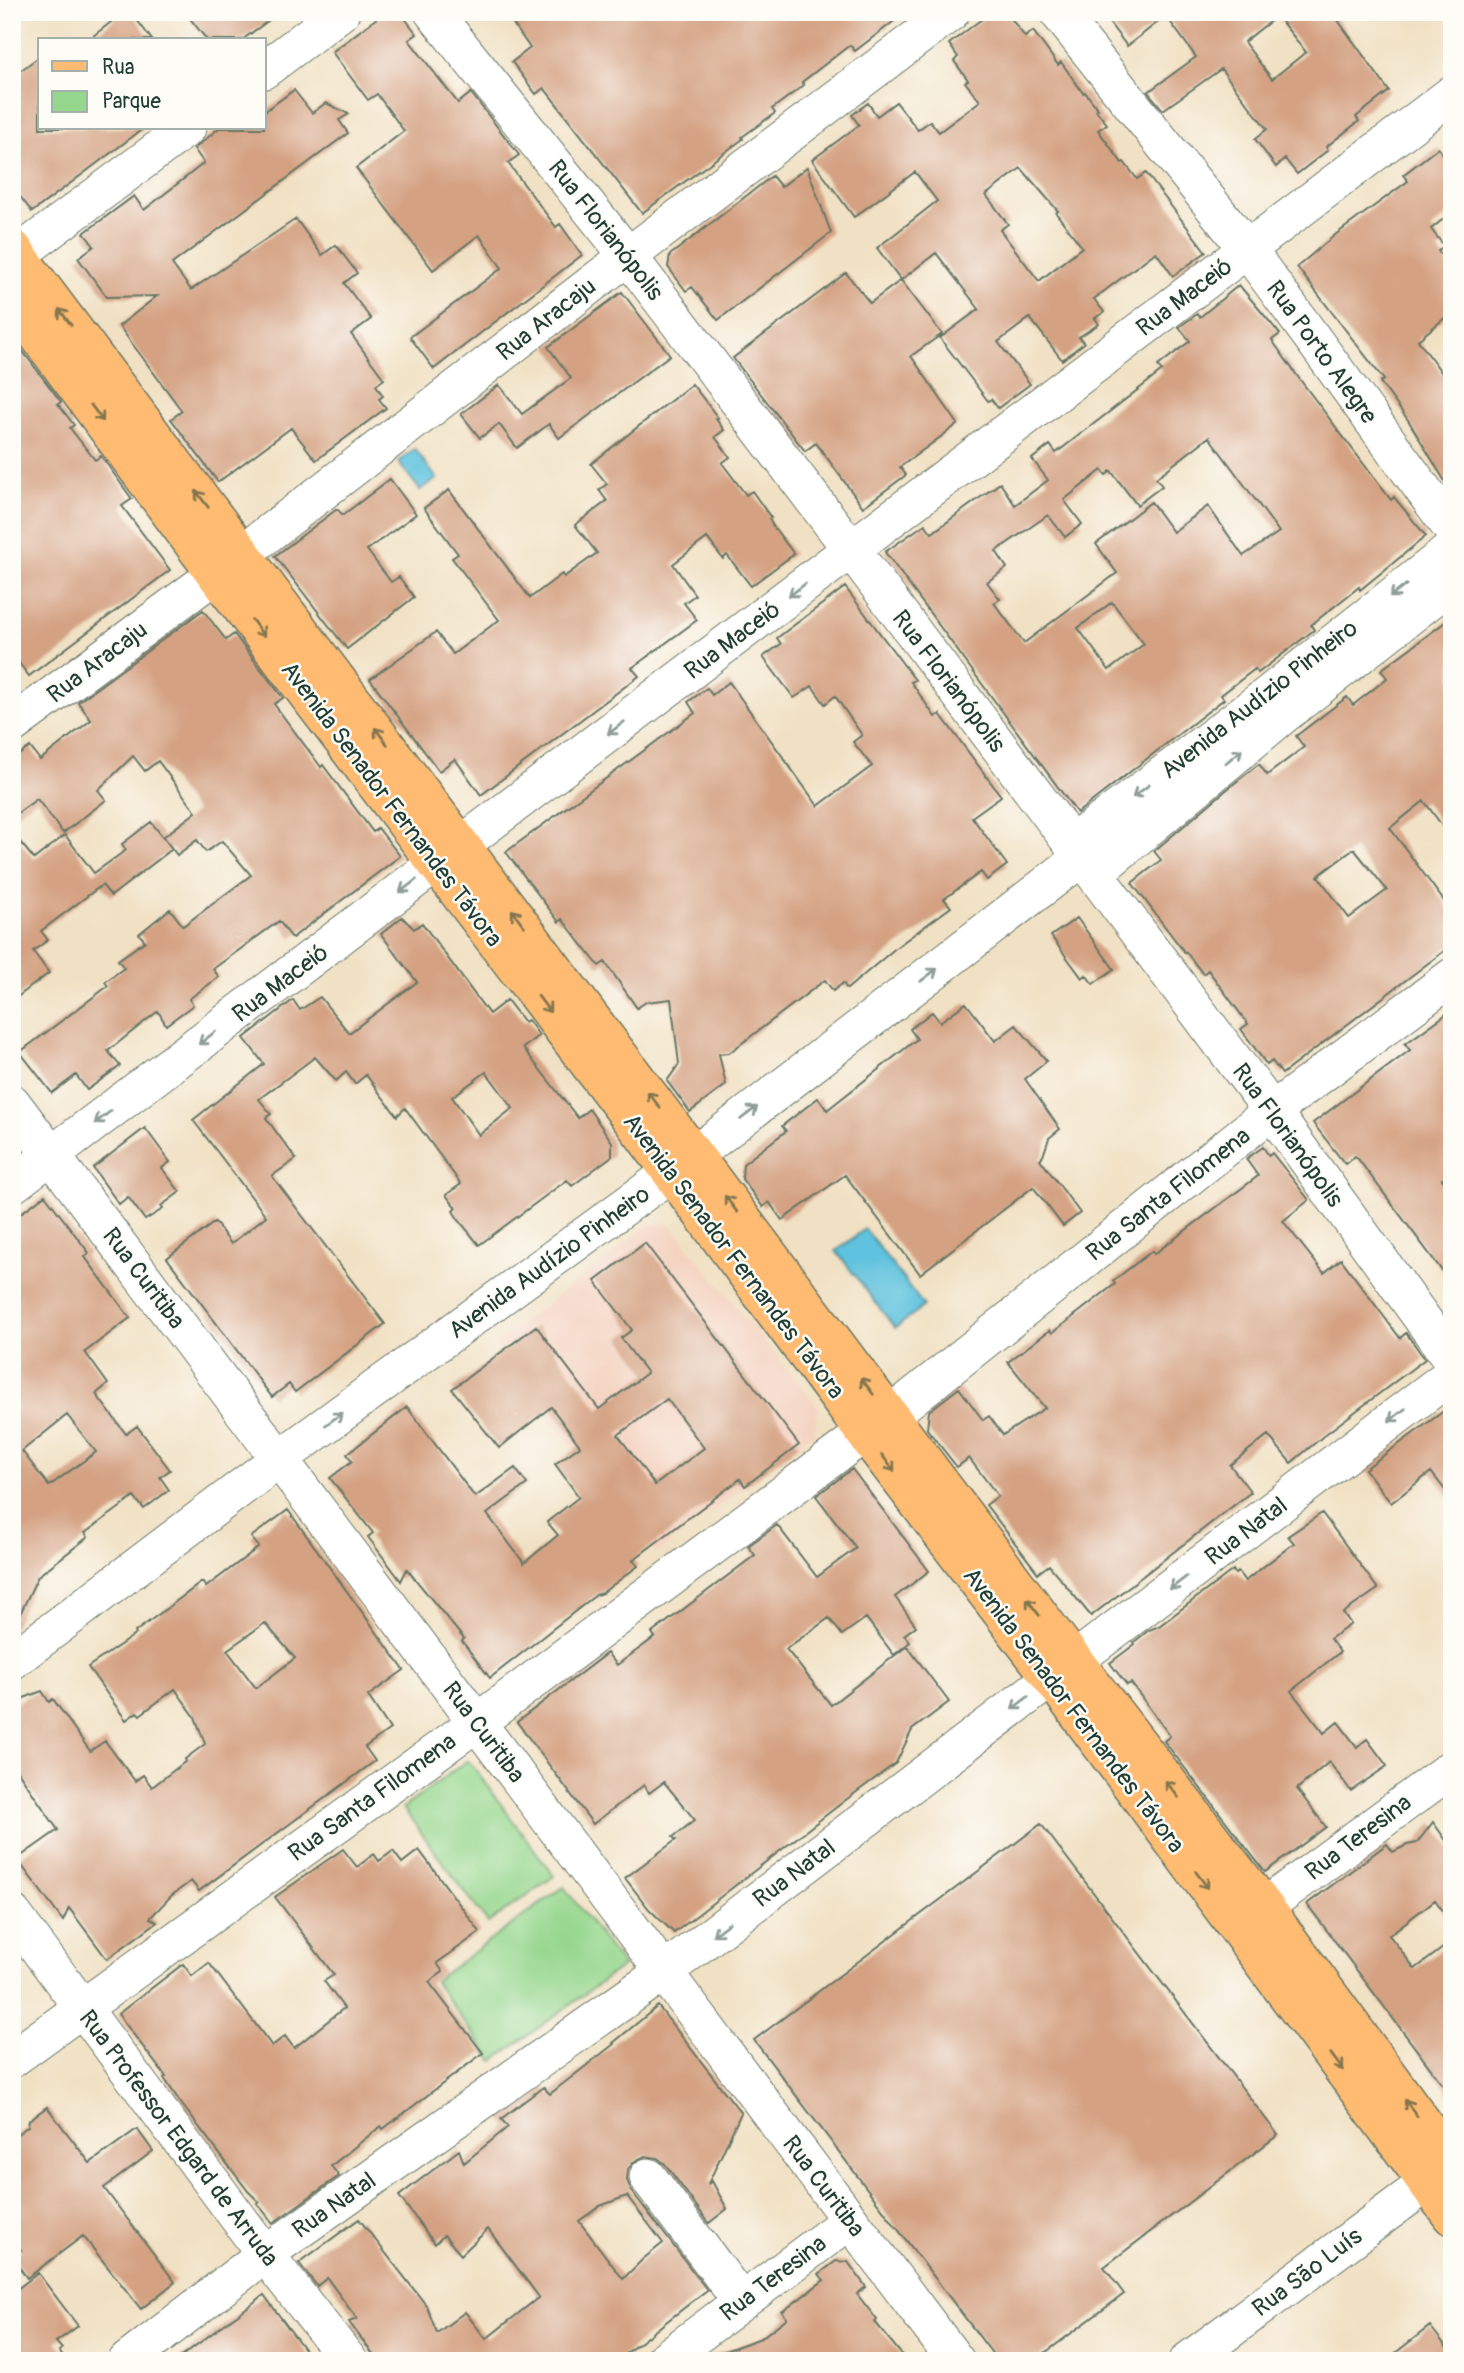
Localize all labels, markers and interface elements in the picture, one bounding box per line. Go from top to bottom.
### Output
legend [38,38,266,130]
text: Rua [102,54,135,81]
text: Parque [102,88,161,115]
street label: Rua Florianópolis [542,154,670,307]
street label: Rua Maceió [1131,252,1238,343]
street label: Rua Aracaju [491,272,602,367]
street label: Rua Porto Alegre [1260,275,1383,430]
one-way arrow [57,309,72,327]
one-way arrow [90,403,104,422]
one-way arrow [194,490,209,508]
one-way arrow [788,583,807,598]
one-way arrow [1390,583,1408,599]
street label: Rua Maceió [679,595,786,686]
street label: Rua Florianópolis [886,605,1012,758]
street label: Avenida Audízio Pinheiro [1155,614,1363,785]
street label: Rua Aracaju [41,615,153,710]
one-way arrow [250,618,265,637]
street label: Avenida Senador Fernandes Távora [275,656,508,953]
one-way arrow [607,721,626,736]
one-way arrow [373,728,388,746]
one-way arrow [1225,749,1243,765]
one-way arrow [1132,783,1151,798]
one-way arrow [399,879,418,894]
one-way arrow [510,909,525,928]
street label: Rua Maceió [227,938,334,1029]
one-way arrow [920,967,938,982]
one-way arrow [537,994,552,1012]
one-way arrow [198,1031,217,1045]
street label: Rua Florianópolis [1226,1058,1350,1213]
one-way arrow [647,1091,661,1110]
one-way arrow [739,1106,758,1121]
street label: Avenida Senador Fernandes Távora [617,1108,850,1405]
one-way arrow [94,1109,112,1124]
street label: Rua Santa Filomena [1081,1121,1256,1267]
street label: Avenida Audízio Pinheiro [443,1180,656,1345]
one-way arrow [723,1195,738,1213]
street label: Rua Curitiba [96,1222,191,1335]
one-way arrow [859,1377,874,1396]
one-way arrow [1388,1407,1407,1422]
one-way arrow [324,1412,343,1426]
one-way arrow [881,1453,896,1472]
street label: Rua Natal [1199,1491,1293,1572]
street label: Avenida Senador Fernandes Távora [957,1562,1190,1859]
one-way arrow [1169,1575,1187,1590]
one-way arrow [1025,1598,1040,1617]
street label: Rua Curitiba [436,1676,531,1789]
one-way arrow [1011,1695,1029,1710]
street label: Rua Santa Filomena [283,1727,462,1868]
one-way arrow [1165,1780,1180,1799]
street label: Rua Teresina [1299,1788,1417,1887]
street label: Rua Natal [747,1833,841,1914]
one-way arrow [1195,1870,1209,1889]
one-way arrow [712,1921,731,1936]
street label: Rua Professor Edgard de Arruda [73,2004,285,2272]
one-way arrow [1330,2053,1345,2071]
one-way arrow [1404,2099,1419,2118]
street label: Rua Curitiba [776,2130,871,2243]
street label: Rua Natal [287,2166,382,2245]
street label: Rua São Luís [1247,2222,1368,2323]
street label: Rua Teresina [714,2229,832,2328]

